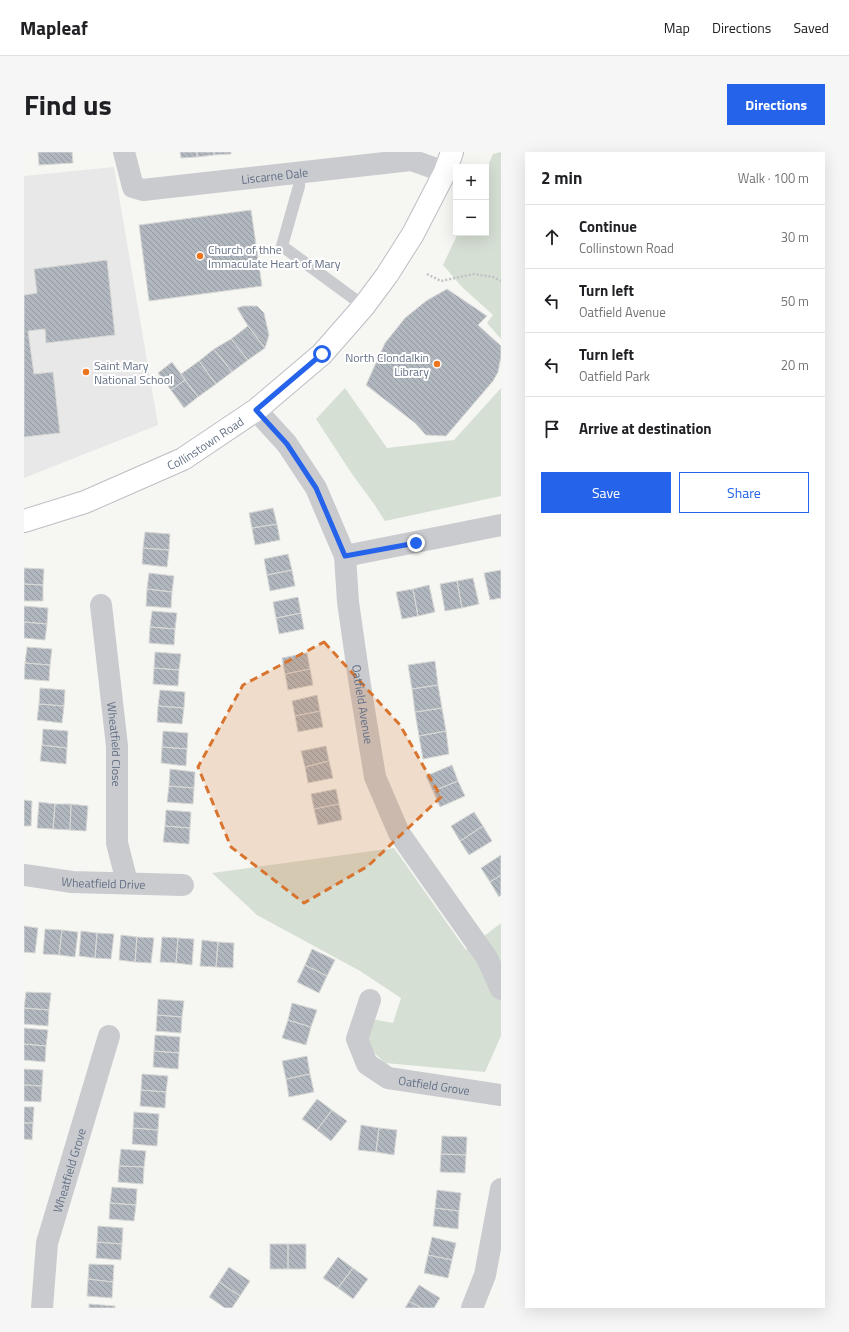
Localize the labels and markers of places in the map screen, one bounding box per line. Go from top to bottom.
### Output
place label: Church of thhe Immaculate Heart of Mary [208,240,341,273]
marker: Church of thhe Immaculate Heart of Mary [195,251,205,261]
place label: North Clondalkin Library [345,348,429,381]
place label: Saint Mary National School [94,356,173,389]
marker: North Clondalkin Library [432,359,442,369]
marker: Saint Mary National School [81,367,91,377]

